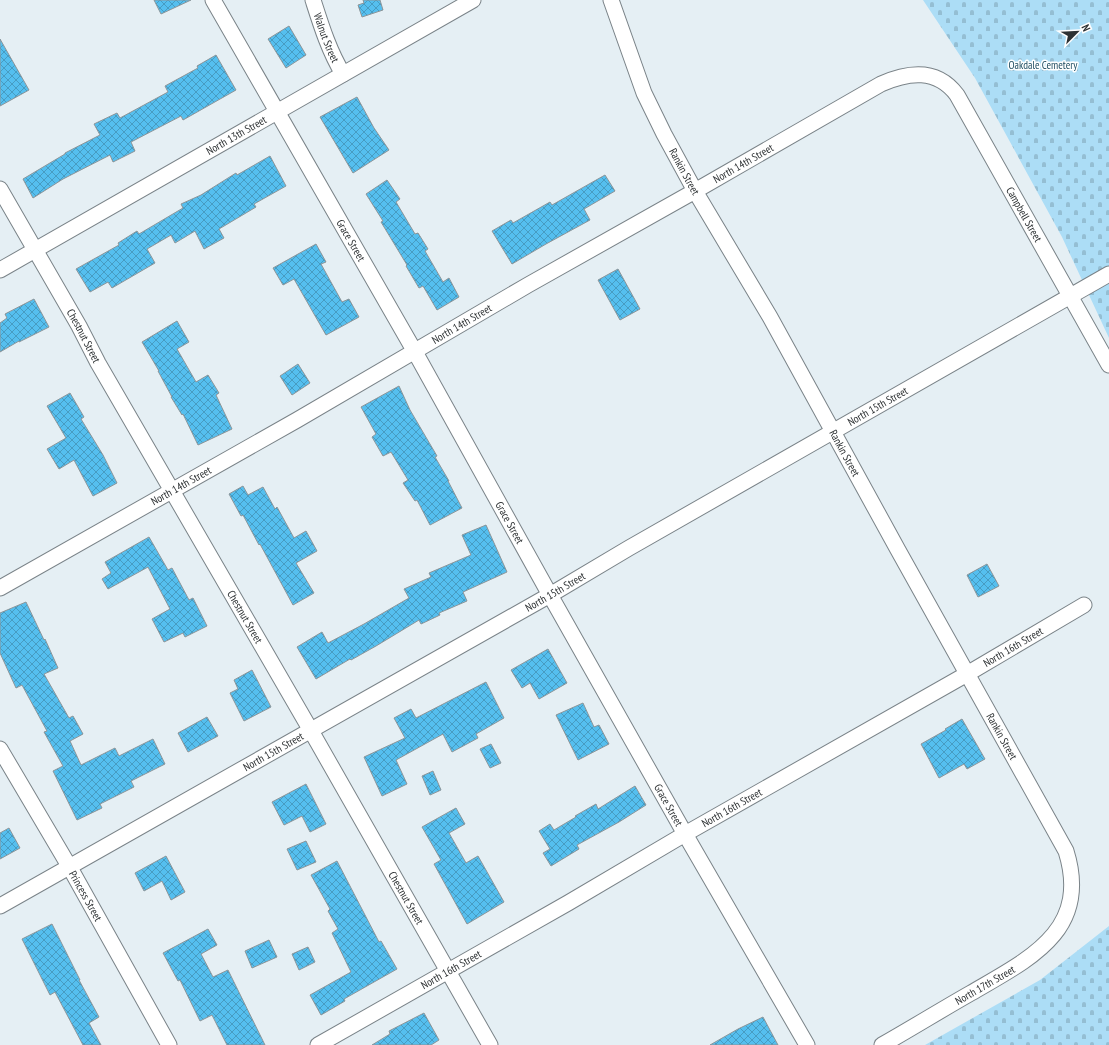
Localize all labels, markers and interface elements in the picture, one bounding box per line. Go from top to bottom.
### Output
street label: Walnut Street [311,11,342,65]
north arrow [1057,12,1097,52]
text: N [1079,22,1094,34]
park label: Oakdale Cemetery [1009,58,1078,72]
street label: North 13th Street [204,112,269,158]
street label: North 14th Street [711,140,776,186]
street label: Rankin Street [666,146,703,198]
street label: Campbell Street [1003,184,1045,244]
street label: Grace Street [333,217,368,264]
street label: North 14th Street [429,301,494,347]
street label: Chestnut Street [64,306,104,365]
street label: North 15th Street [845,383,910,429]
street label: Rankin Street [826,427,863,479]
street label: North 14th Street [148,463,214,508]
street label: Grace Street [492,499,527,546]
street label: North 15th Street [523,569,588,615]
street label: Chestnut Street [224,588,266,646]
street label: North 16th Street [981,624,1045,670]
street label: Rankin Street [983,711,1021,762]
street label: North 15th Street [241,729,306,774]
street label: Grace Street [651,781,686,829]
street label: North 16th Street [699,785,764,830]
street label: Princess Street [66,868,105,924]
street label: Chestnut Street [385,869,427,927]
street label: North 16th Street [418,947,484,992]
street label: North 17th Street [953,962,1017,1008]

